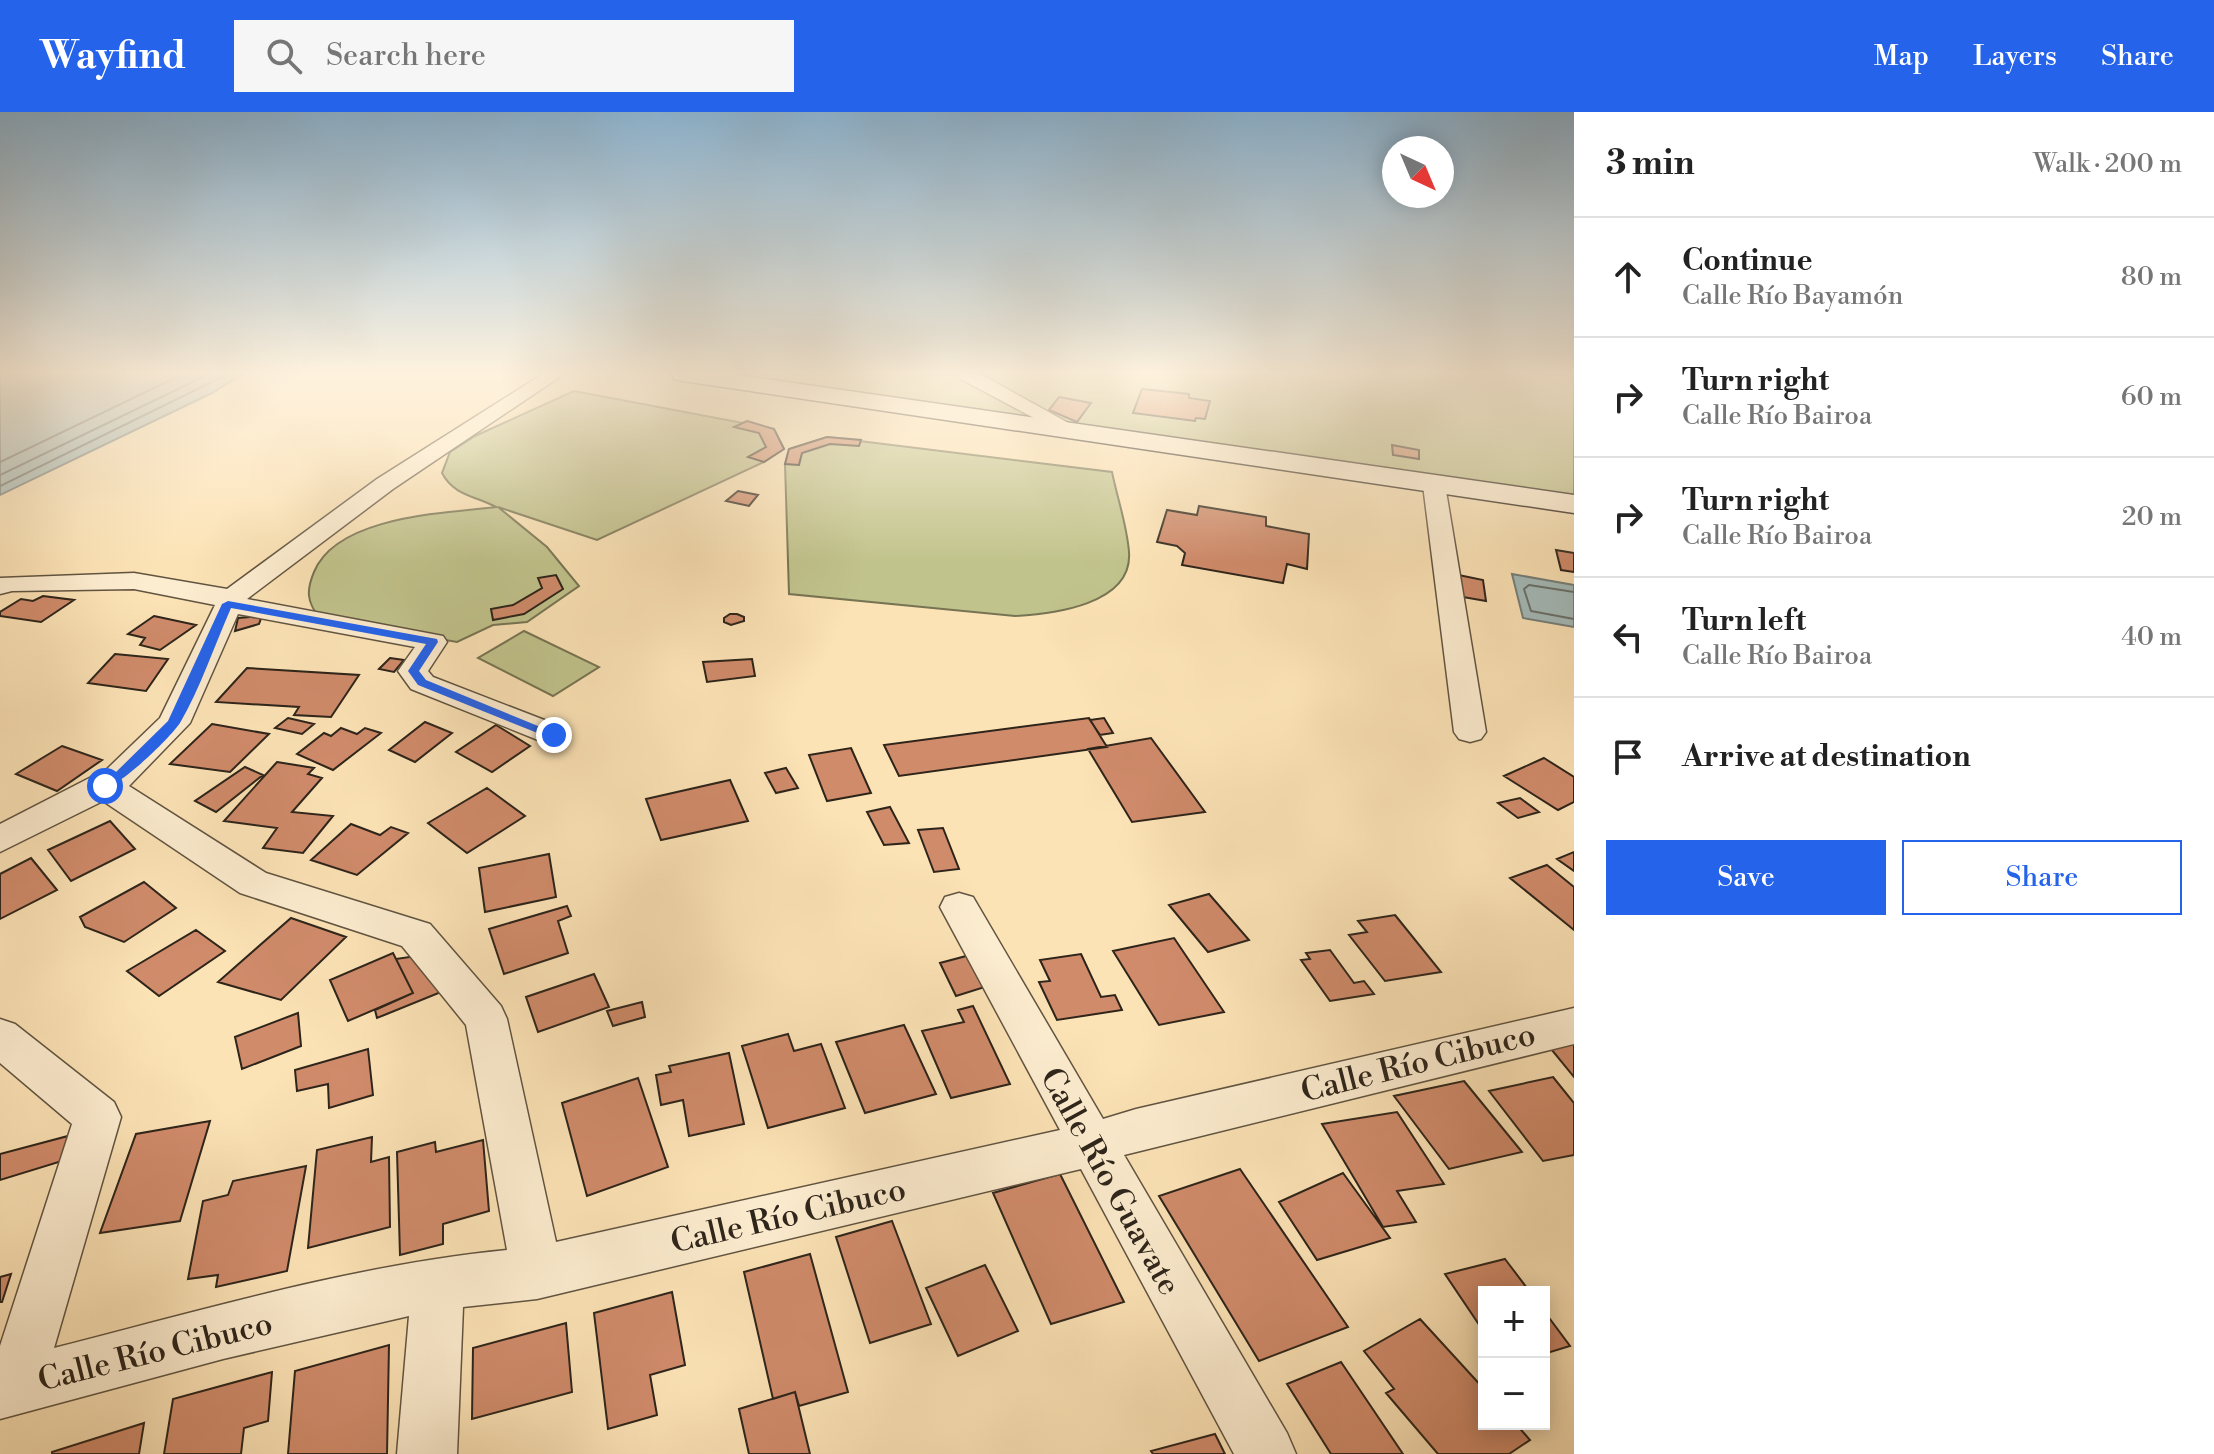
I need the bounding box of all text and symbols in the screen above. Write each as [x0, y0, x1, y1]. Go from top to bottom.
search box [234, 20, 794, 92]
text: Wayfind [40, 33, 186, 80]
icon: search [262, 34, 306, 78]
text: Search here [326, 37, 486, 75]
text: Map [1874, 39, 1929, 74]
text: Layers [1973, 39, 2057, 74]
text: Share [2101, 39, 2174, 74]
north arrow [1382, 136, 1454, 208]
text: 3 min [1606, 143, 1695, 185]
text: Walk · 200 m [2033, 148, 2182, 180]
text: Continue [1682, 242, 1813, 280]
icon: ahead [1606, 255, 1650, 299]
text: 80 m [2121, 261, 2182, 293]
text: Calle Río Bayamón [1682, 280, 1903, 312]
text: Turn right [1682, 362, 1829, 400]
icon: right [1606, 375, 1650, 419]
text: 60 m [2121, 381, 2182, 413]
text: Calle Río Bairoa [1682, 400, 1872, 432]
text: Turn right [1682, 482, 1829, 520]
icon: right [1606, 495, 1650, 539]
text: 20 m [2122, 501, 2182, 533]
text: Calle Río Bairoa [1682, 520, 1872, 552]
text: Turn left [1682, 602, 1806, 640]
icon: left [1606, 615, 1650, 659]
text: 40 m [2121, 621, 2182, 653]
text: Calle Río Bairoa [1682, 640, 1872, 672]
route end [536, 717, 572, 753]
icon: arrive [1606, 735, 1650, 779]
text: Arrive at destination [1682, 738, 1971, 776]
route start [87, 768, 123, 804]
button: Save [1606, 840, 1886, 915]
button: Share [1902, 840, 2182, 915]
street label: Calle Río Cibuco [1297, 1014, 1540, 1111]
street label: Calle Río Guavate [1031, 1061, 1189, 1302]
street label: Calle Río Cibuco [667, 1169, 910, 1262]
map controls [1478, 1286, 1550, 1430]
button: + [1478, 1286, 1550, 1358]
street label: Calle Río Cibuco [34, 1303, 277, 1400]
button: − [1478, 1358, 1550, 1430]

